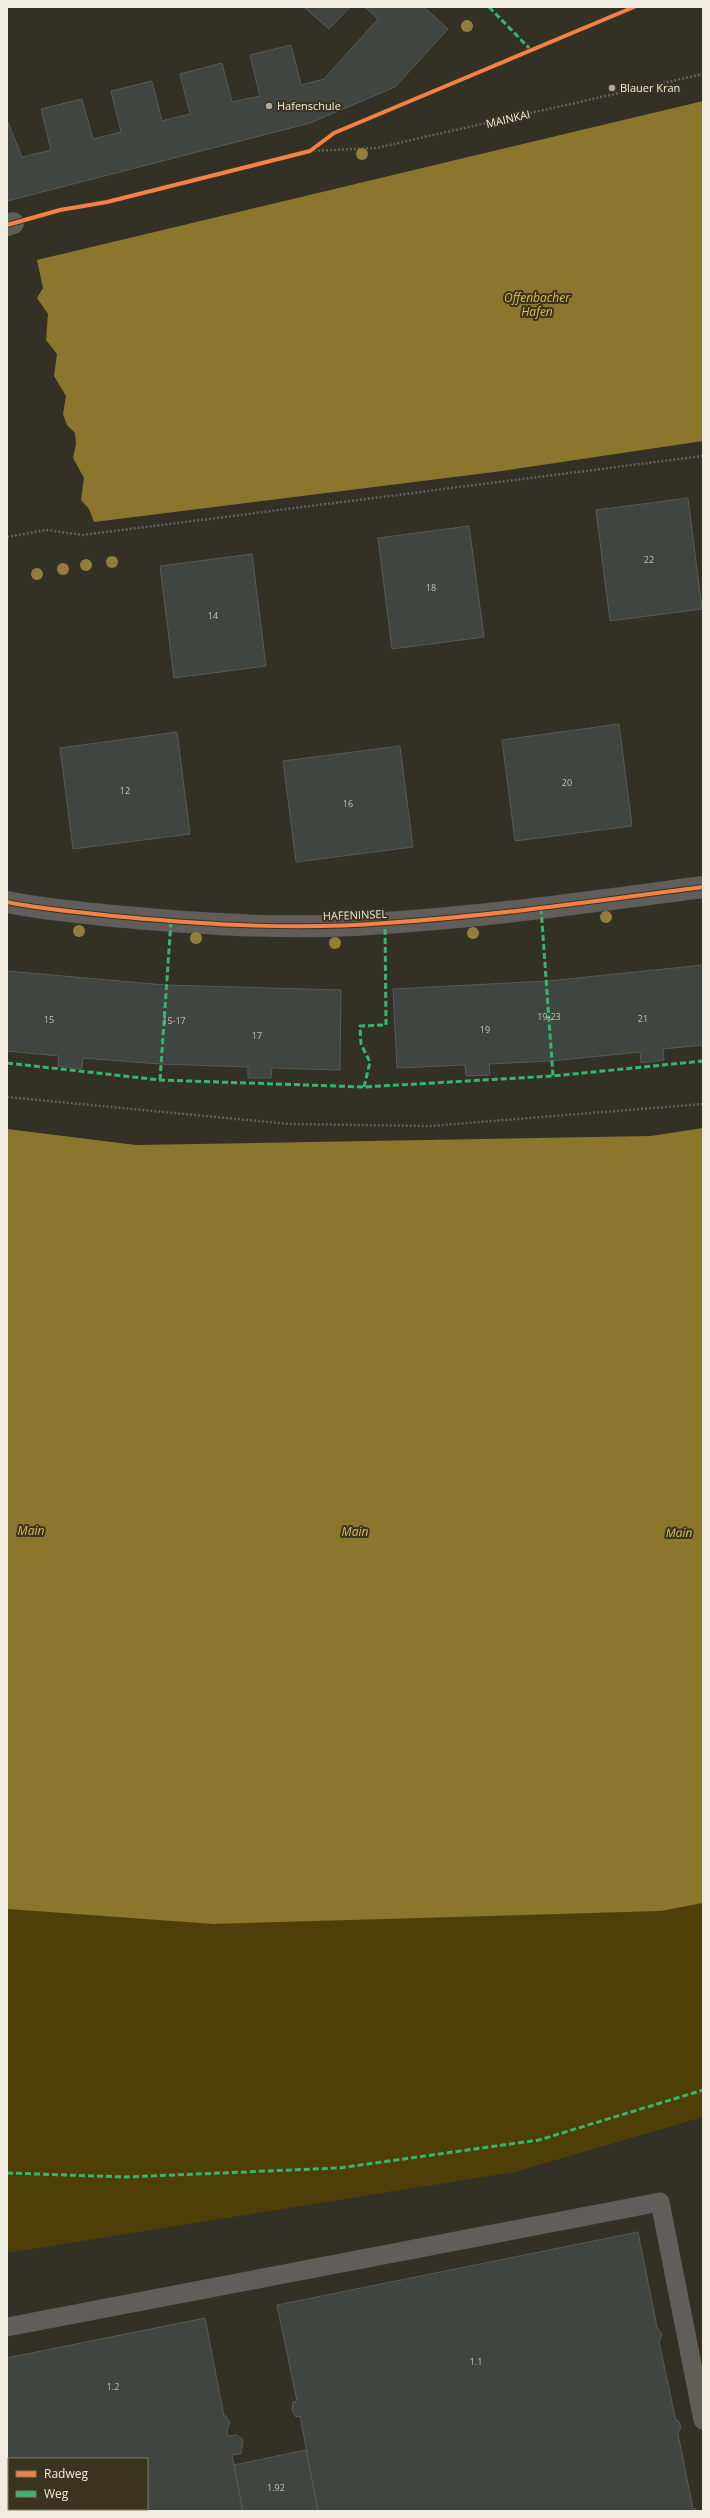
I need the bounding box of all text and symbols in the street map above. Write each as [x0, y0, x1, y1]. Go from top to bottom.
place label: Blauer Kran [620, 80, 680, 95]
marker: Blauer Kran [607, 83, 617, 93]
place label: Hafenschule [277, 98, 341, 113]
marker: Hafenschule [264, 101, 274, 111]
street label: MAINKAI [484, 106, 531, 131]
water label: Offenbacher Hafen [504, 289, 571, 320]
house number: 22 [644, 553, 654, 566]
house number: 18 [426, 581, 436, 594]
house number: 14 [208, 609, 218, 622]
house number: 20 [562, 776, 572, 789]
house number: 12 [120, 784, 130, 797]
house number: 16 [343, 797, 353, 810]
street label: HAFENINSEL [323, 906, 388, 923]
house number: 19-23 [537, 1010, 561, 1023]
house number: 21 [638, 1012, 648, 1025]
house number: 15 [44, 1013, 54, 1026]
house number: 15-17 [162, 1014, 186, 1027]
house number: 19 [480, 1023, 490, 1036]
house number: 17 [252, 1029, 262, 1042]
water label: Main [18, 1522, 44, 1539]
water label: Main [342, 1523, 368, 1540]
water label: Main [665, 1524, 693, 1541]
house number: 1.1 [470, 2355, 482, 2368]
house number: 1.2 [107, 2380, 119, 2393]
legend [8, 2458, 148, 2510]
text: Radweg [44, 2465, 88, 2482]
house number: 1.92 [267, 2481, 285, 2494]
text: Weg [44, 2485, 69, 2502]

